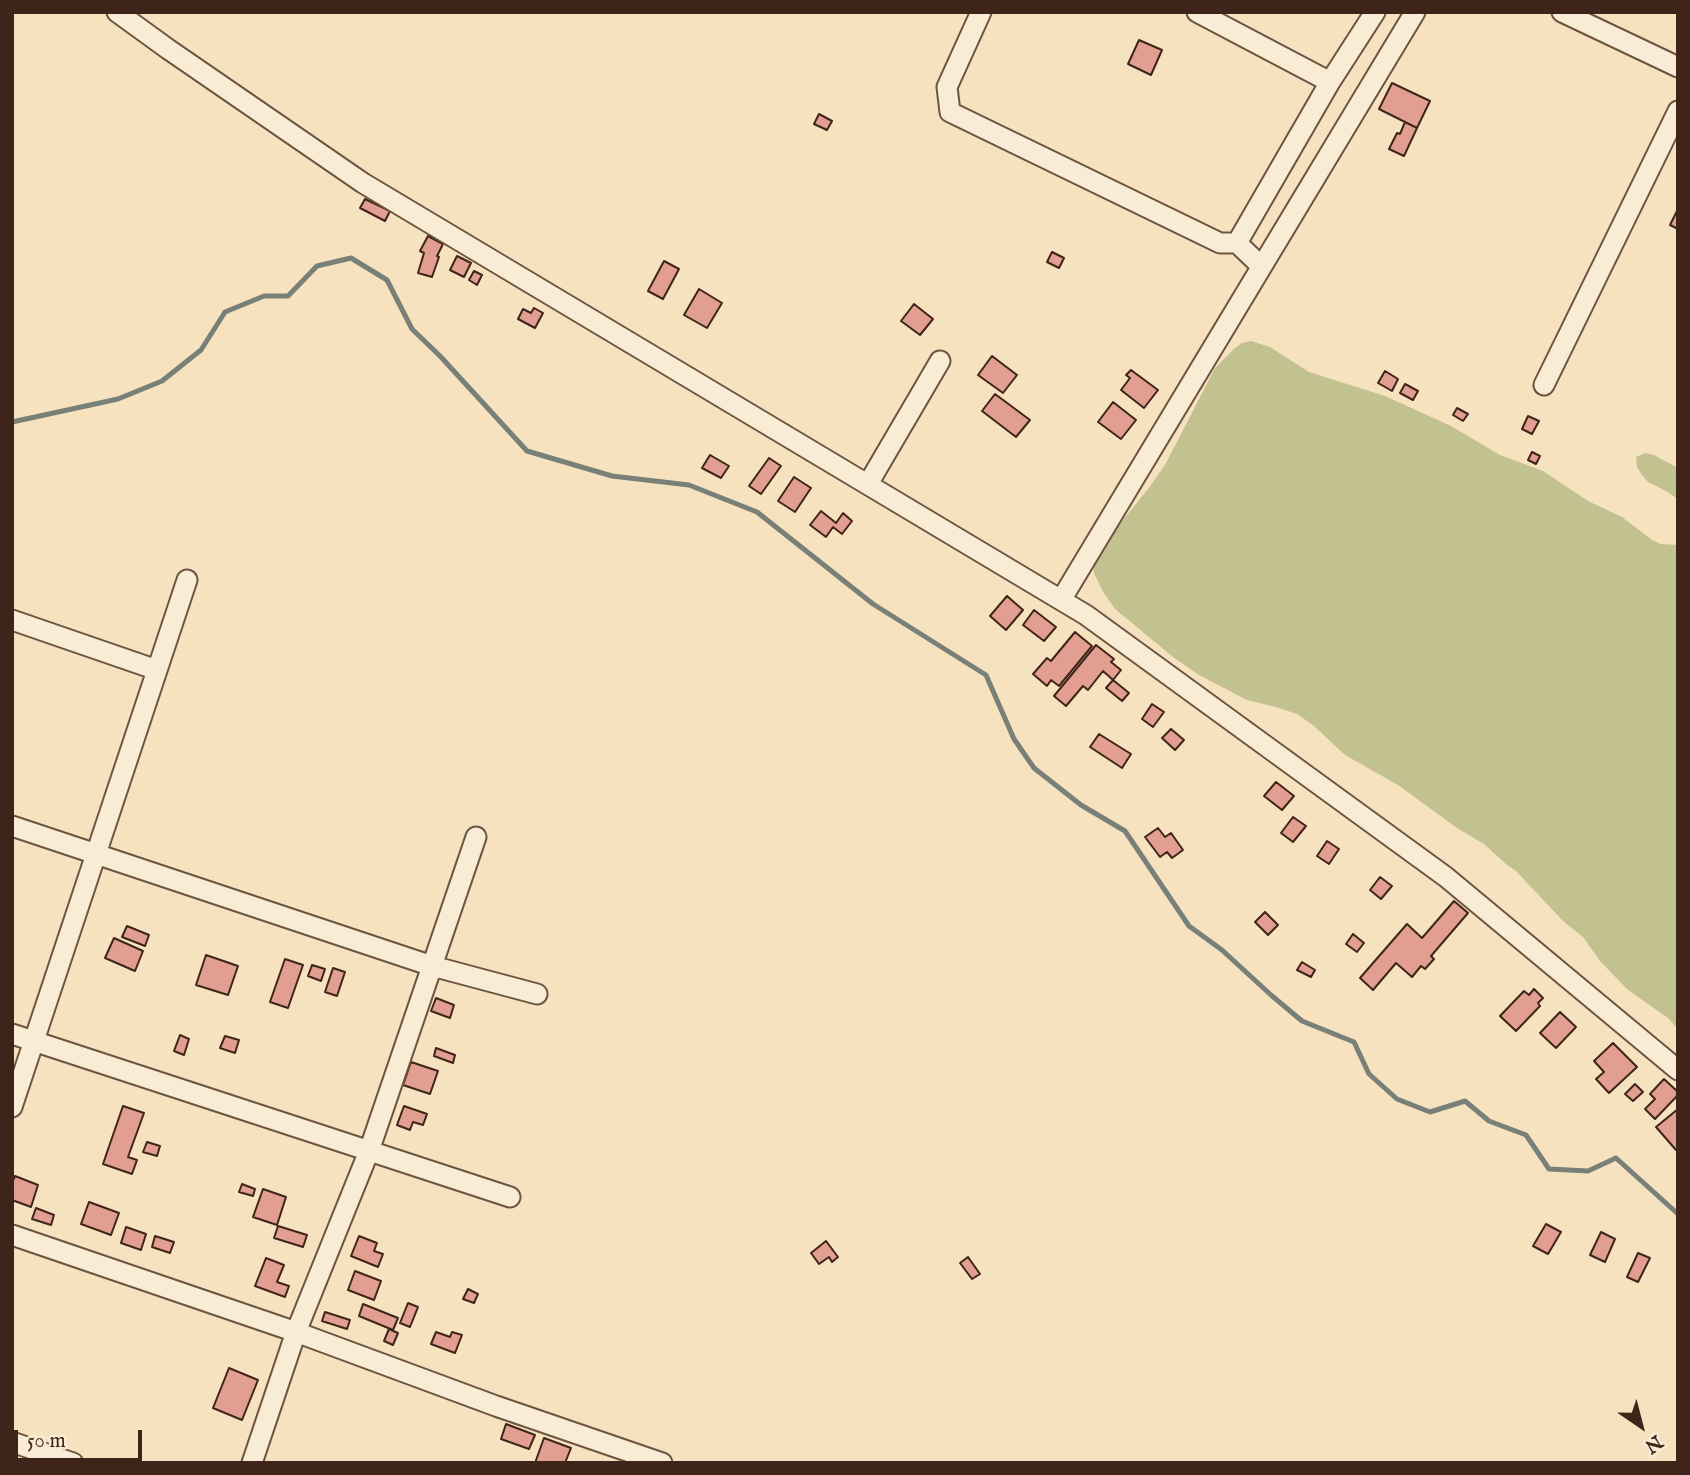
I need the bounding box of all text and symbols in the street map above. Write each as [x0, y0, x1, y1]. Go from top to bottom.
north arrow [1606, 1391, 1676, 1461]
scale bar [18, 1416, 145, 1460]
text: 50 m [27, 1428, 66, 1455]
text: N [1639, 1429, 1667, 1458]

